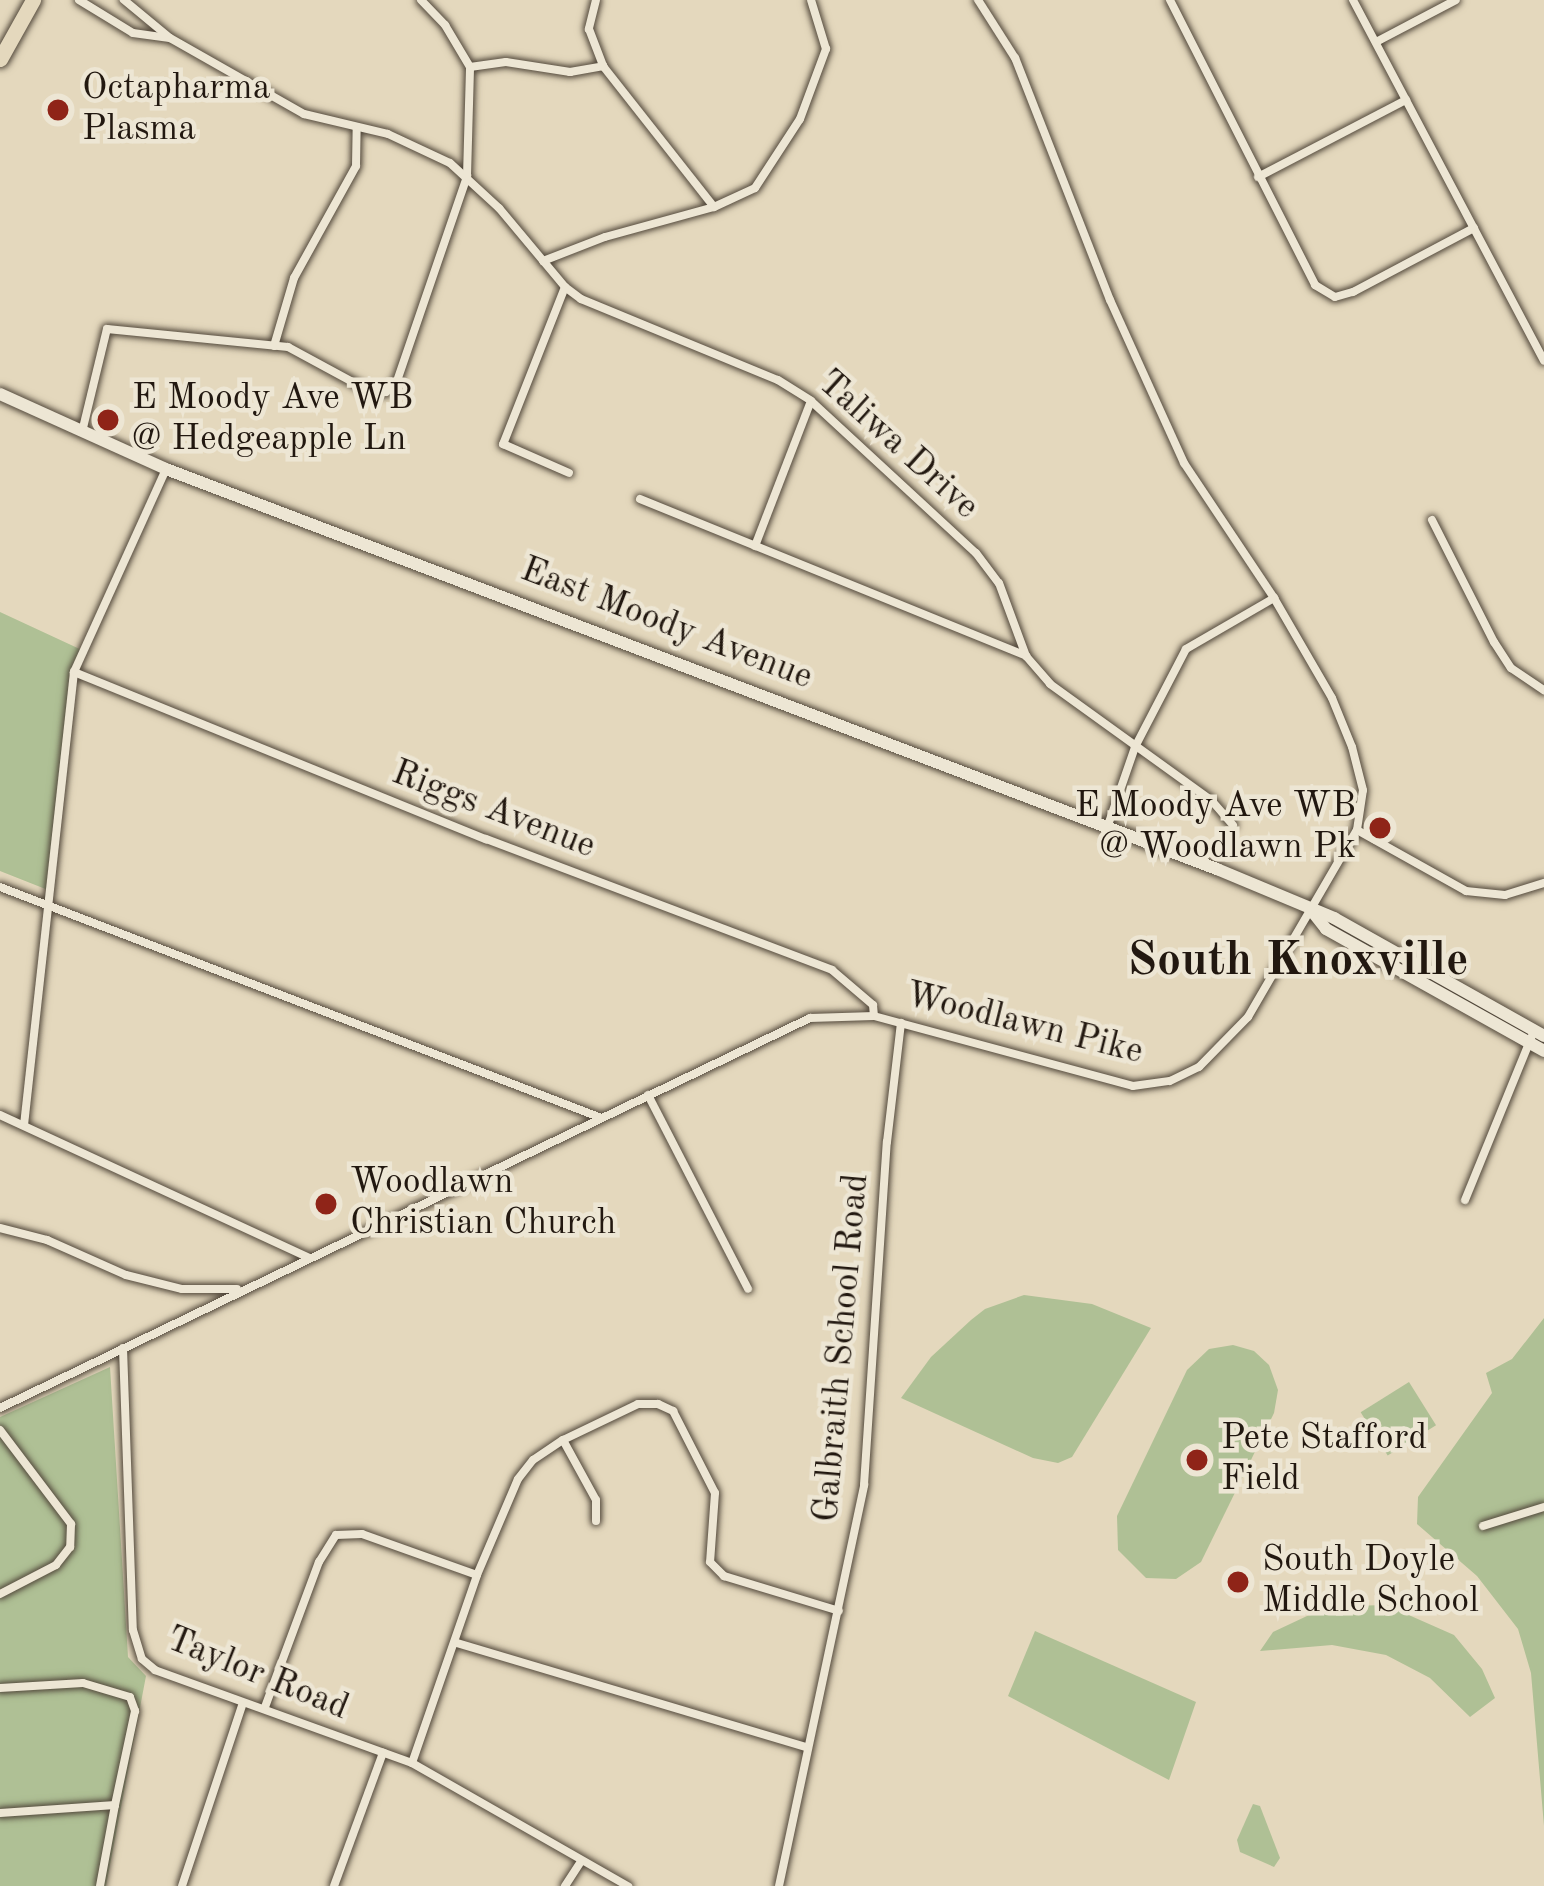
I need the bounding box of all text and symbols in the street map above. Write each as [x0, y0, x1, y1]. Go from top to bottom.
place label: Octapharma Plasma [82, 67, 270, 152]
marker: Octapharma Plasma [45, 97, 71, 123]
street label: Taliwa Drive [807, 362, 987, 530]
place label: E Moody Ave WB @ Hedgeapple Ln [132, 377, 413, 462]
marker: E Moody Ave WB @ Hedgeapple Ln [95, 407, 121, 433]
street label: East Moody Avenue [514, 549, 818, 701]
street label: Riggs Avenue [385, 752, 601, 870]
place label: E Moody Ave WB @ Woodlawn Pk [1075, 785, 1356, 870]
marker: E Moody Ave WB @ Woodlawn Pk [1367, 815, 1393, 841]
district label: South Knoxville [1127, 933, 1469, 991]
street label: Woodlawn Pike [901, 975, 1147, 1075]
place label: Woodlawn Christian Church [350, 1161, 616, 1246]
street label: Galbraith School Road [806, 1172, 880, 1524]
marker: Woodlawn Christian Church [313, 1191, 339, 1217]
place label: Pete Stafford Field [1221, 1417, 1427, 1502]
marker: Pete Stafford Field [1184, 1447, 1210, 1473]
place label: South Doyle Middle School [1262, 1539, 1479, 1624]
marker: South Doyle Middle School [1225, 1569, 1251, 1595]
street label: Taylor Road [160, 1619, 354, 1731]

